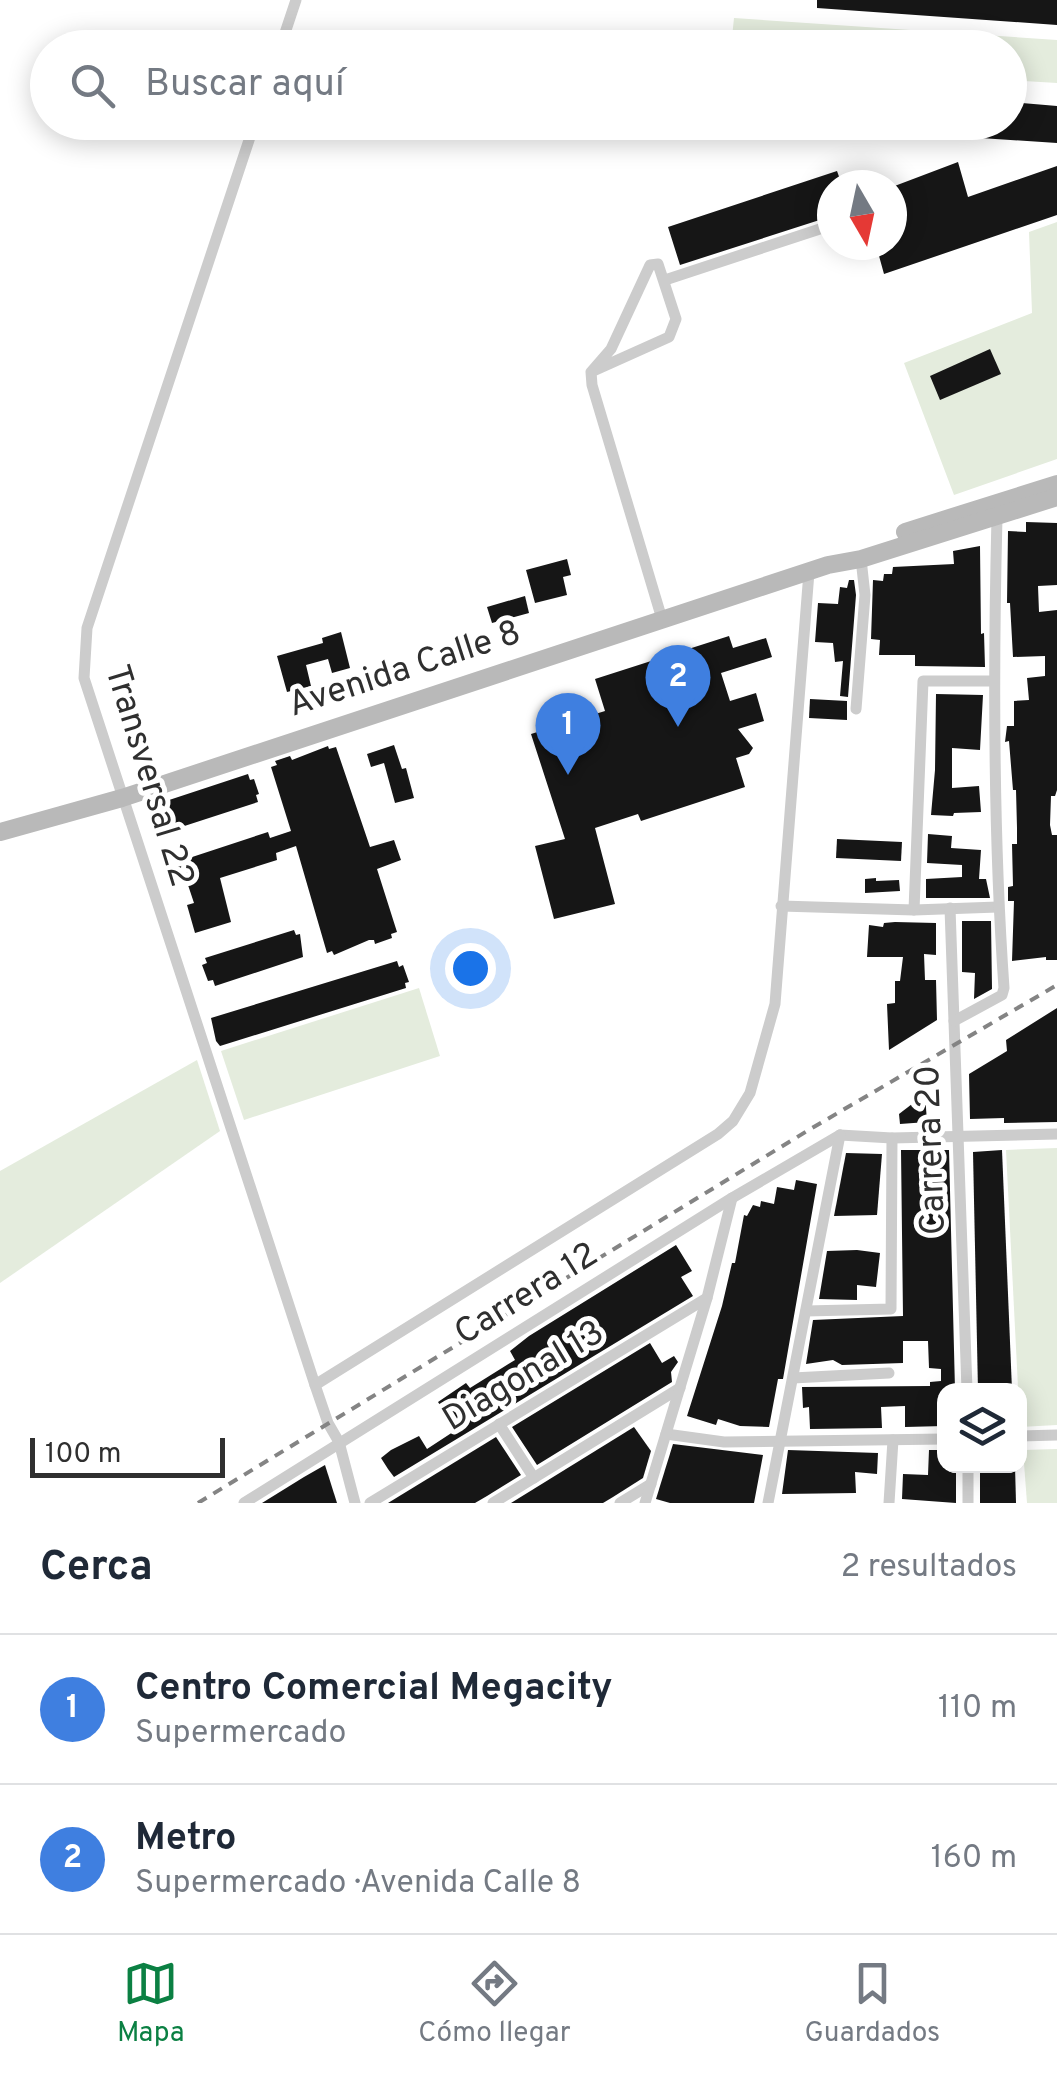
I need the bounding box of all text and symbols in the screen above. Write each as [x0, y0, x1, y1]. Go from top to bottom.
search box [30, 30, 1027, 140]
icon: search [65, 58, 120, 113]
text: Buscar aquí [145, 61, 345, 110]
north arrow [817, 170, 907, 260]
street label: Avenida Calle 8 [283, 612, 527, 728]
pin: 2 [646, 644, 710, 727]
street label: Transversal 22 [93, 660, 203, 892]
pin: 1 [536, 692, 600, 775]
your location [445, 943, 496, 994]
street label: Carrera 20 [907, 1064, 957, 1236]
street label: Carrera 12 [447, 1234, 607, 1356]
street label: Diagonal 13 [435, 1312, 613, 1442]
map controls [937, 1383, 1027, 1473]
button: layers [937, 1383, 1027, 1473]
scale bar [30, 1433, 225, 1478]
text: 100 m [45, 1437, 121, 1473]
text: Cerca [40, 1542, 153, 1595]
text: 2 resultados [841, 1548, 1017, 1588]
text: Centro Comercial Megacity [135, 1665, 613, 1714]
text: 1 [66, 1689, 79, 1729]
text: 110 m [938, 1689, 1017, 1729]
text: Supermercado [135, 1714, 346, 1754]
text: Metro [135, 1815, 237, 1864]
text: 2 [63, 1839, 82, 1879]
text: 160 m [931, 1839, 1017, 1879]
text: Supermercado · Avenida Calle 8 [135, 1864, 581, 1904]
tab: Mapa [117, 1956, 185, 2052]
tab: Cómo llegar [418, 1956, 571, 2052]
tab: Guardados [805, 1956, 940, 2052]

